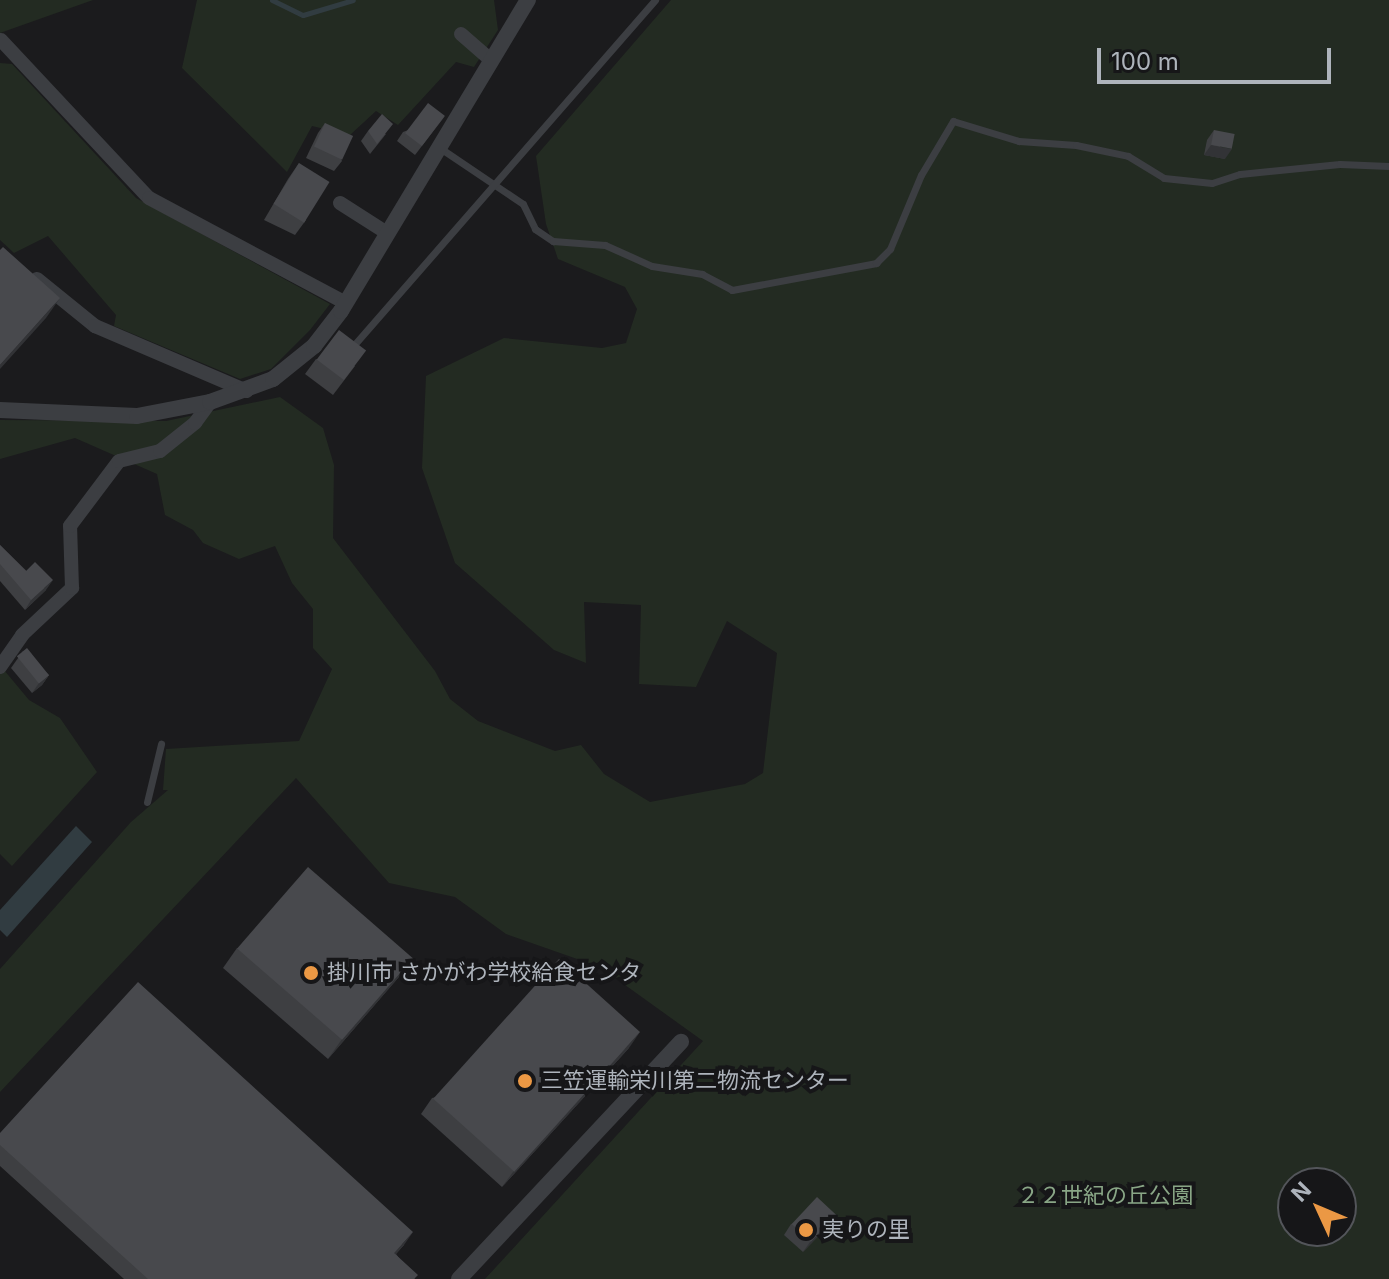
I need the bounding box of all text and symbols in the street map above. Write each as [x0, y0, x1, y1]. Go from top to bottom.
scale bar [1101, 32, 1335, 82]
text: 100 m [1111, 47, 1179, 76]
place label: 掛川市 さかがわ学校給食センタ [327, 960, 641, 986]
marker: 掛川市 さかがわ学校給食センタ [302, 964, 320, 982]
place label: 三笠運輸栄川第二物流センター [541, 1068, 849, 1094]
marker: 三笠運輸栄川第二物流センター [516, 1072, 534, 1090]
north arrow [1277, 1167, 1357, 1247]
text: N [1286, 1177, 1316, 1207]
park label: ２２世紀の丘公園 [1017, 1183, 1193, 1209]
place label: 実りの里 [822, 1217, 910, 1243]
marker: 実りの里 [797, 1221, 815, 1239]

